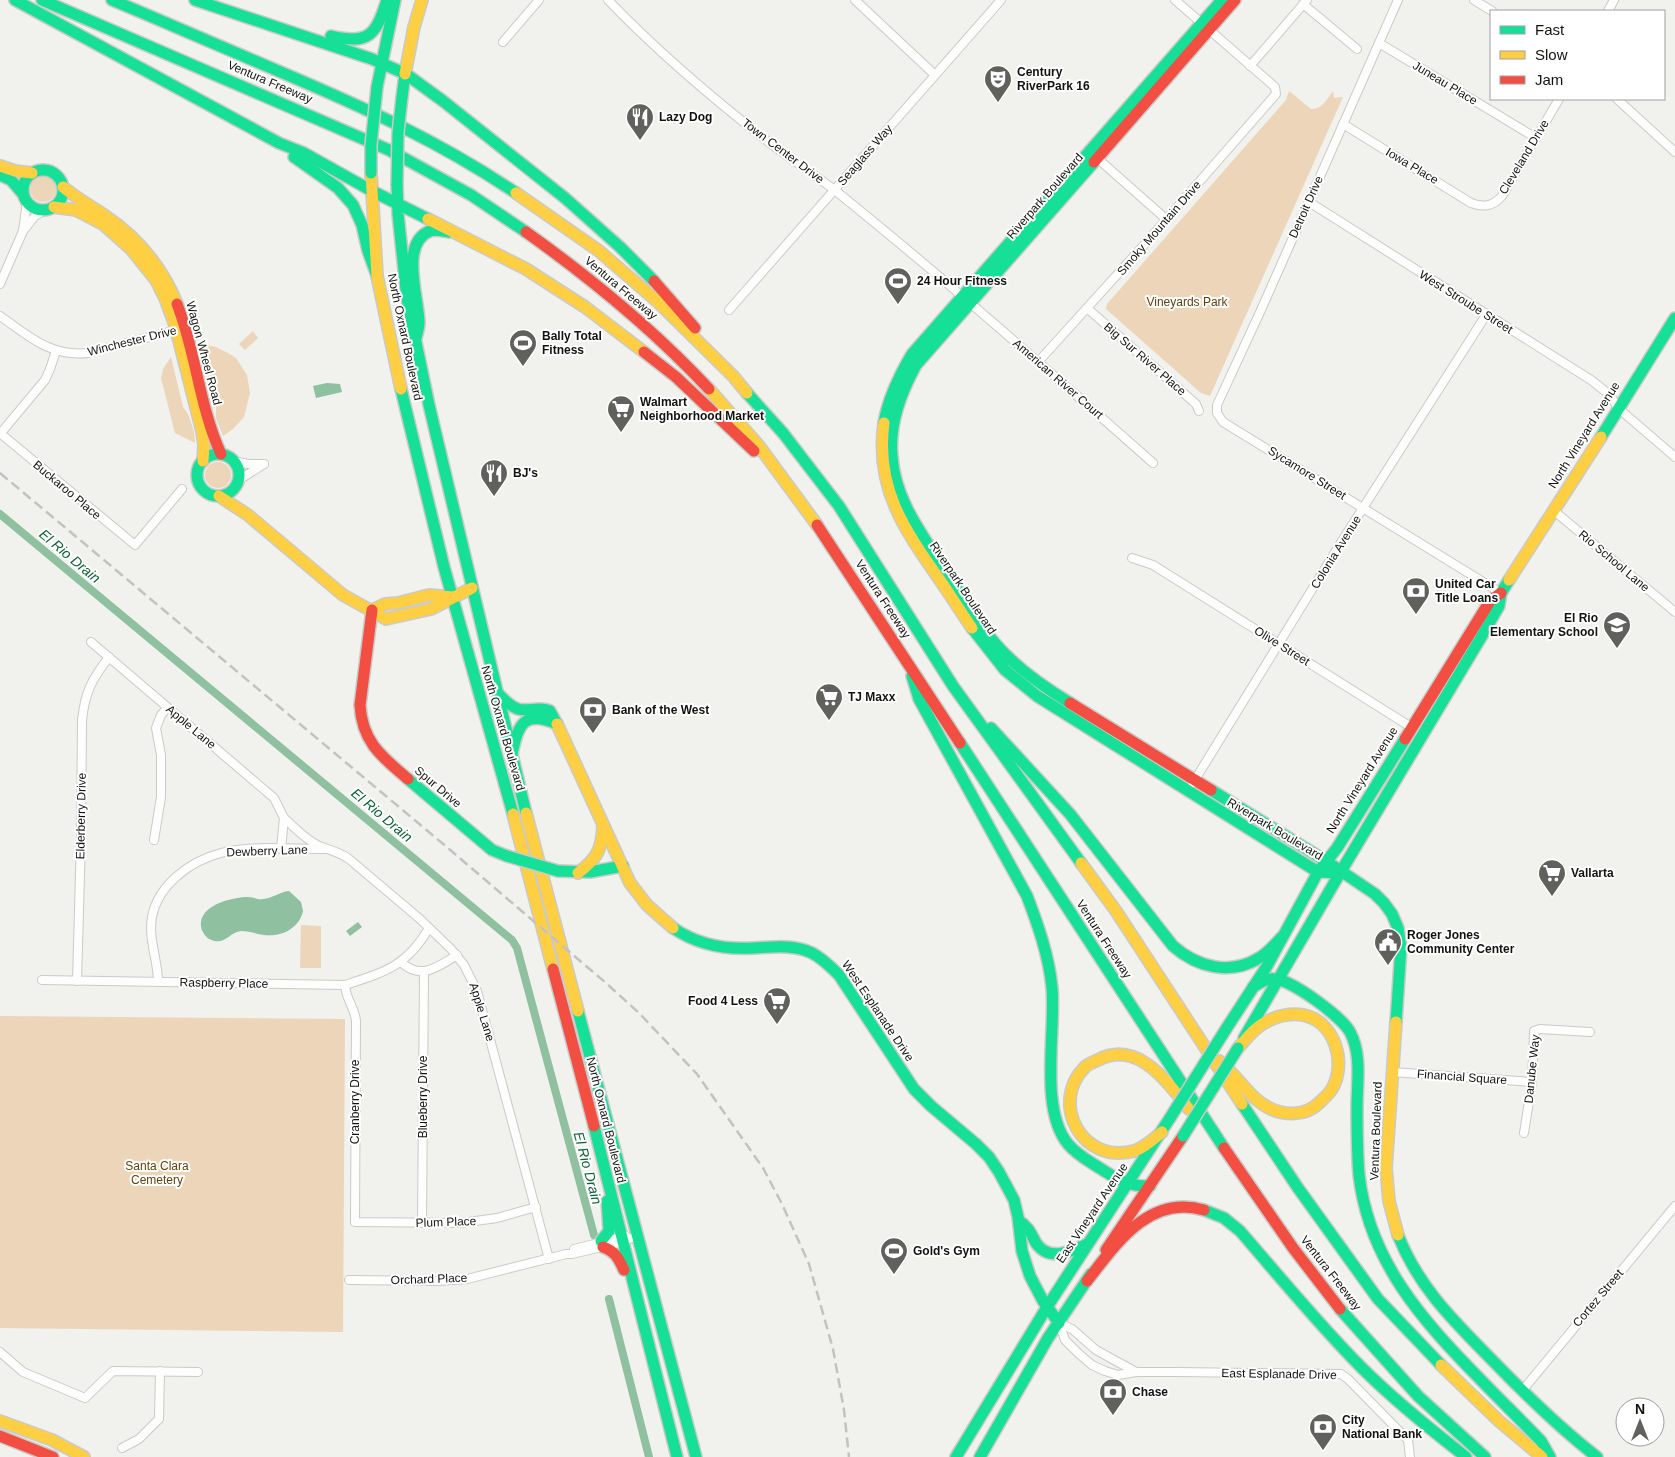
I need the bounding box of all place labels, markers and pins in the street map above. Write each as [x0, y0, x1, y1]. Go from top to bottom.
theatre icon: Century RiverPark 16 [983, 64, 1013, 103]
place label: Century RiverPark 16 [1017, 65, 1090, 93]
restaurant icon: Lazy Dog [625, 102, 655, 141]
place label: Lazy Dog [659, 110, 712, 124]
sports icon: 24 Hour Fitness [883, 266, 913, 305]
place label: 24 Hour Fitness [917, 274, 1007, 288]
sports icon: Bally Total Fitness [508, 328, 538, 367]
place label: Bally Total Fitness [542, 329, 602, 357]
supermarket icon: Walmart Neighborhood Market [606, 394, 636, 433]
place label: Walmart Neighborhood Market [640, 395, 764, 423]
restaurant icon: BJ's [479, 458, 509, 497]
place label: BJ's [513, 466, 538, 480]
bank icon: United Car Title Loans [1401, 576, 1431, 615]
place label: United Car Title Loans [1435, 577, 1498, 605]
school or university icon: El Rio Elementary School [1602, 610, 1632, 649]
place label: El Rio Elementary School [1490, 611, 1598, 639]
supermarket icon: TJ Maxx [814, 682, 844, 721]
place label: TJ Maxx [848, 690, 896, 704]
bank icon: Bank of the West [578, 695, 608, 734]
place label: Bank of the West [612, 703, 709, 717]
supermarket icon: Vallarta [1537, 858, 1567, 897]
place label: Vallarta [1571, 866, 1614, 880]
public building icon: Roger Jones Community Center [1373, 927, 1403, 966]
place label: Roger Jones Community Center [1407, 928, 1515, 956]
supermarket icon: Food 4 Less [762, 986, 792, 1025]
place label: Food 4 Less [688, 994, 758, 1008]
sports icon: Gold's Gym [879, 1236, 909, 1275]
place label: Gold's Gym [913, 1244, 980, 1258]
bank icon: Chase [1098, 1377, 1128, 1416]
place label: Chase [1132, 1385, 1168, 1399]
bank icon: City National Bank [1308, 1412, 1338, 1451]
place label: City National Bank [1342, 1413, 1422, 1441]

